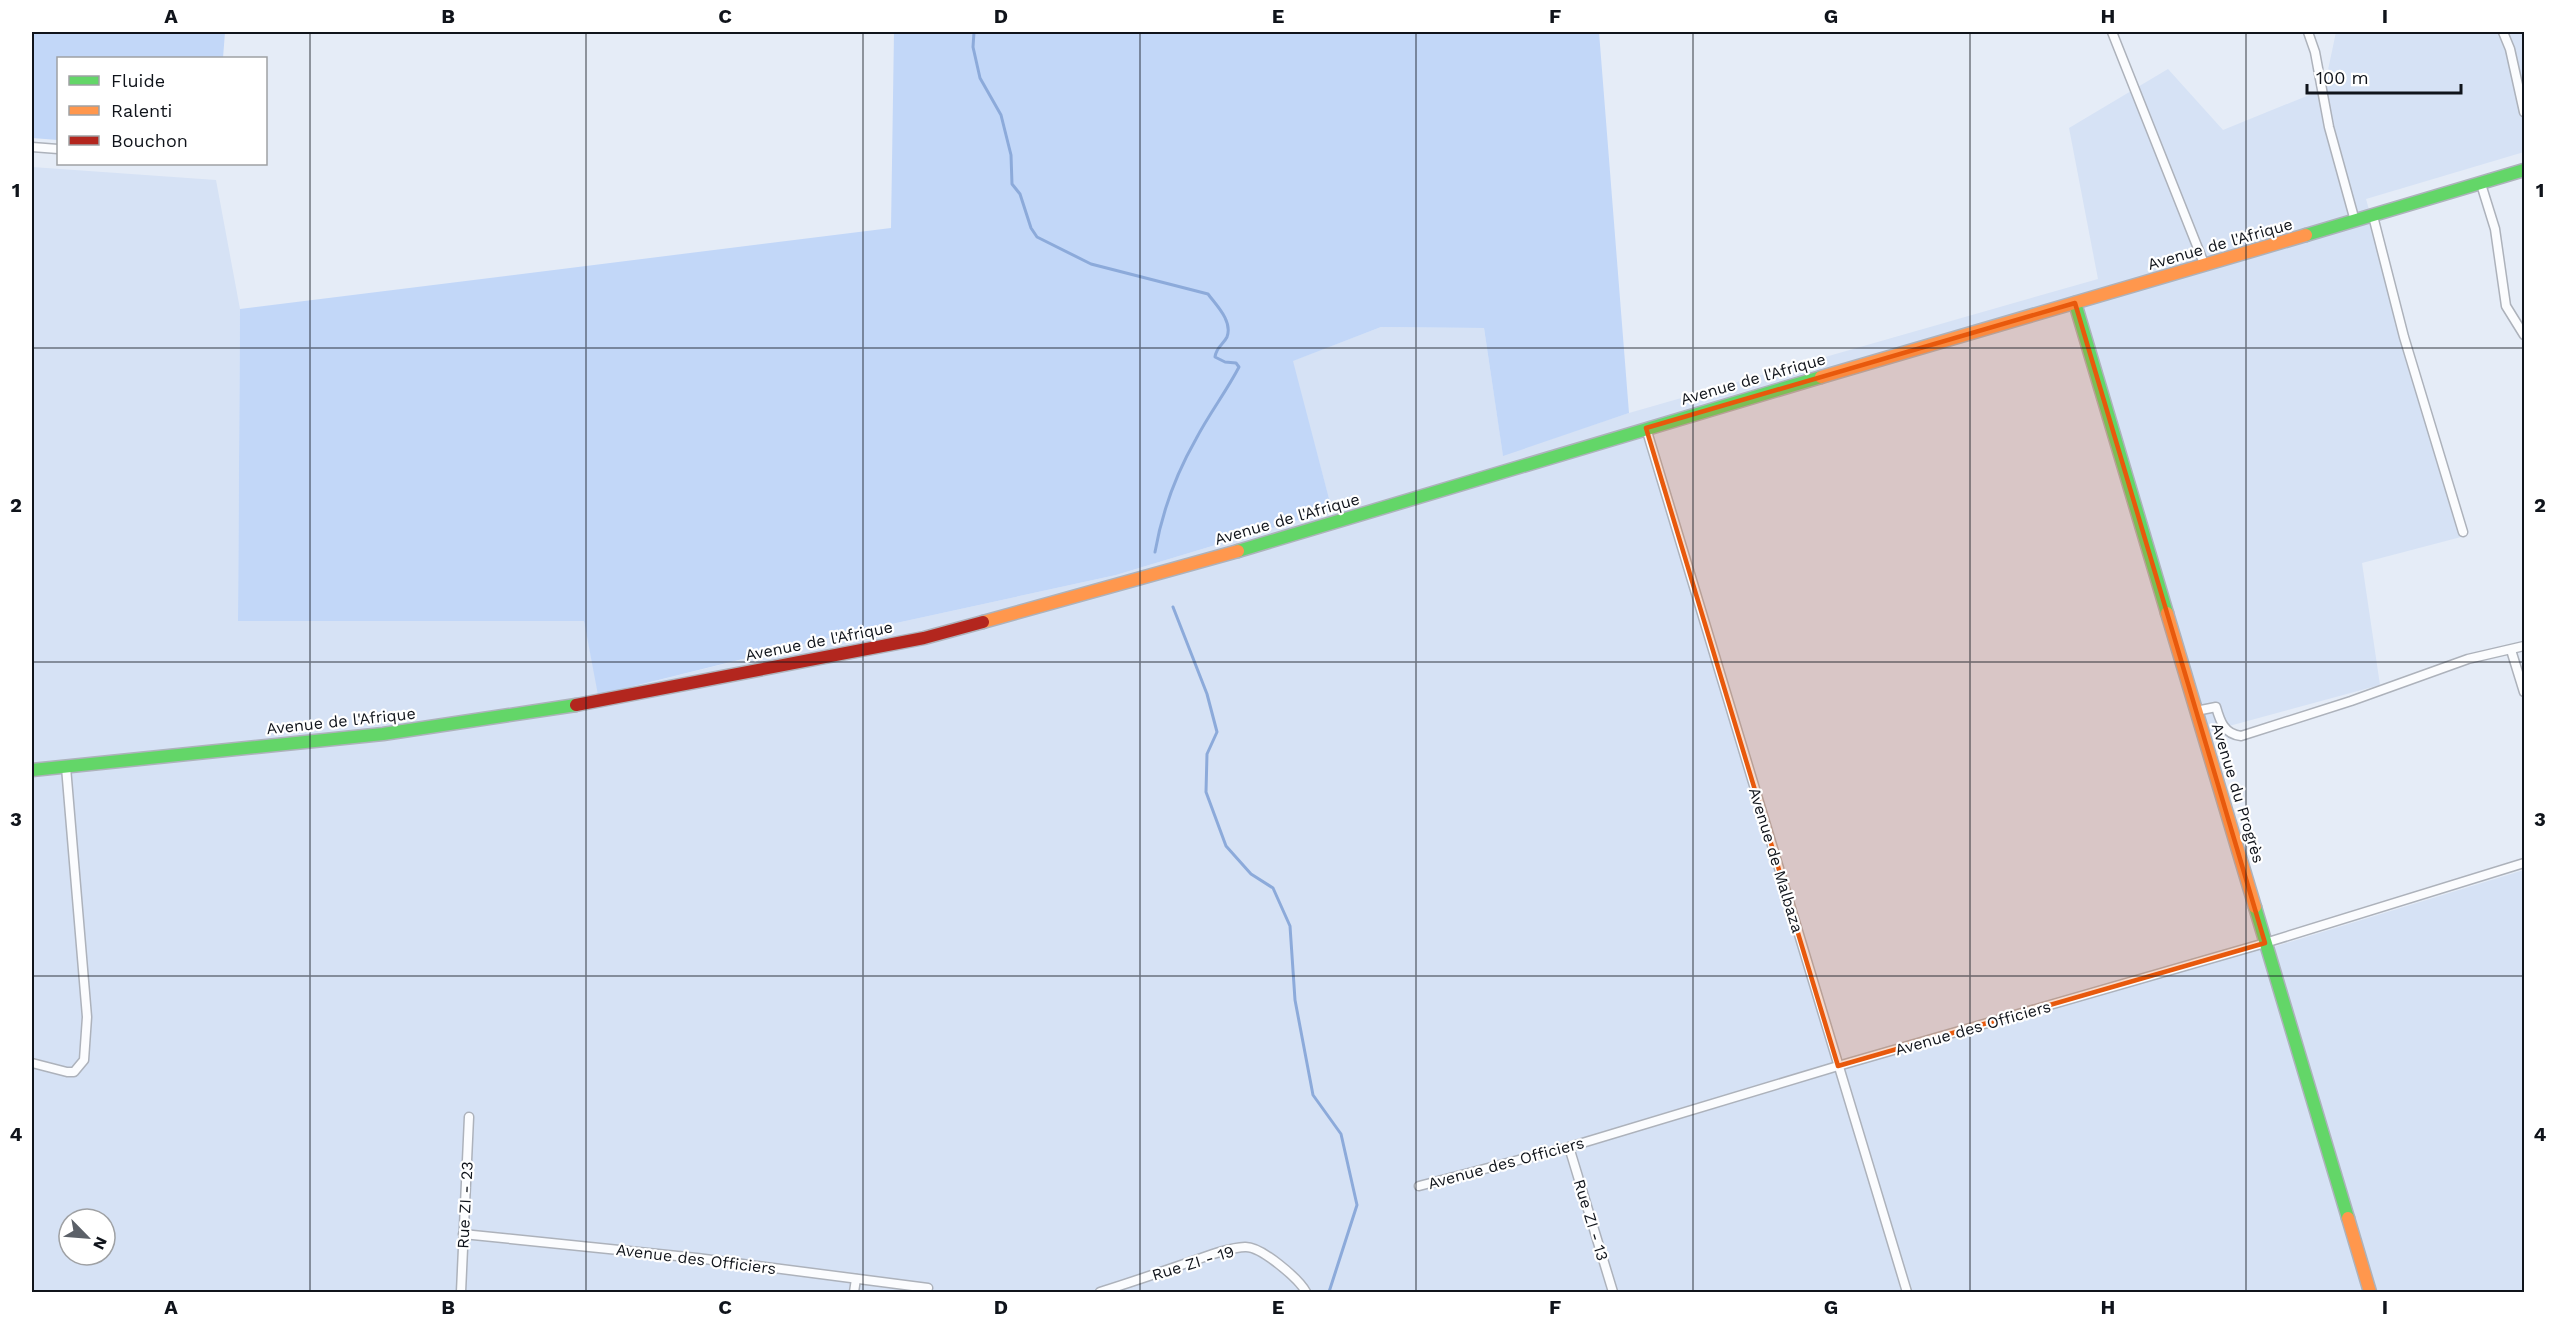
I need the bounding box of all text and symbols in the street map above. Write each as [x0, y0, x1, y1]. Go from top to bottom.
text: A [164, 4, 178, 28]
text: B [441, 4, 455, 28]
text: C [718, 4, 732, 28]
text: D [994, 4, 1008, 28]
text: E [1272, 4, 1284, 28]
text: F [1549, 4, 1561, 28]
text: G [1824, 4, 1838, 28]
text: H [2101, 4, 2115, 28]
text: I [2382, 4, 2388, 28]
legend [57, 57, 267, 165]
scale bar [2307, 57, 2462, 95]
text: 100 m [2316, 67, 2369, 88]
text: Fluide [111, 70, 165, 91]
text: Ralenti [111, 100, 172, 121]
text: Bouchon [111, 130, 188, 151]
text: 1 [12, 178, 20, 202]
text: 1 [2536, 178, 2544, 202]
street label: Avenue de l'Afrique [2145, 214, 2295, 274]
street label: Avenue de l'Afrique [1678, 349, 1828, 409]
street label: Avenue de l'Afrique [1212, 489, 1362, 549]
text: 2 [10, 493, 22, 517]
text: 2 [2534, 493, 2546, 517]
street label: Avenue de l'Afrique [744, 617, 894, 665]
street label: Avenue de l'Afrique [266, 704, 416, 738]
street label: Avenue du Progrès [2208, 721, 2268, 865]
street label: Avenue de Malbaza [1745, 785, 1807, 935]
text: 3 [10, 807, 22, 831]
text: 3 [2534, 807, 2546, 831]
street label: Avenue des Officiers [1893, 997, 2053, 1059]
text: 4 [10, 1122, 23, 1146]
text: 4 [2534, 1122, 2547, 1146]
street label: Avenue des Officiers [1426, 1133, 1586, 1193]
street label: Rue ZI - 23 [453, 1161, 477, 1249]
street label: Rue ZI - 13 [1570, 1177, 1612, 1263]
north arrow [57, 1207, 117, 1267]
text: N [89, 1234, 111, 1253]
street label: Avenue des Officiers [615, 1240, 777, 1278]
street label: Rue ZI - 19 [1150, 1242, 1236, 1284]
text: A [164, 1295, 178, 1319]
text: B [441, 1295, 455, 1319]
text: C [718, 1295, 732, 1319]
text: D [994, 1295, 1008, 1319]
text: E [1272, 1295, 1284, 1319]
text: F [1549, 1295, 1561, 1319]
text: G [1824, 1295, 1838, 1319]
text: H [2101, 1295, 2115, 1319]
text: I [2382, 1295, 2388, 1319]

